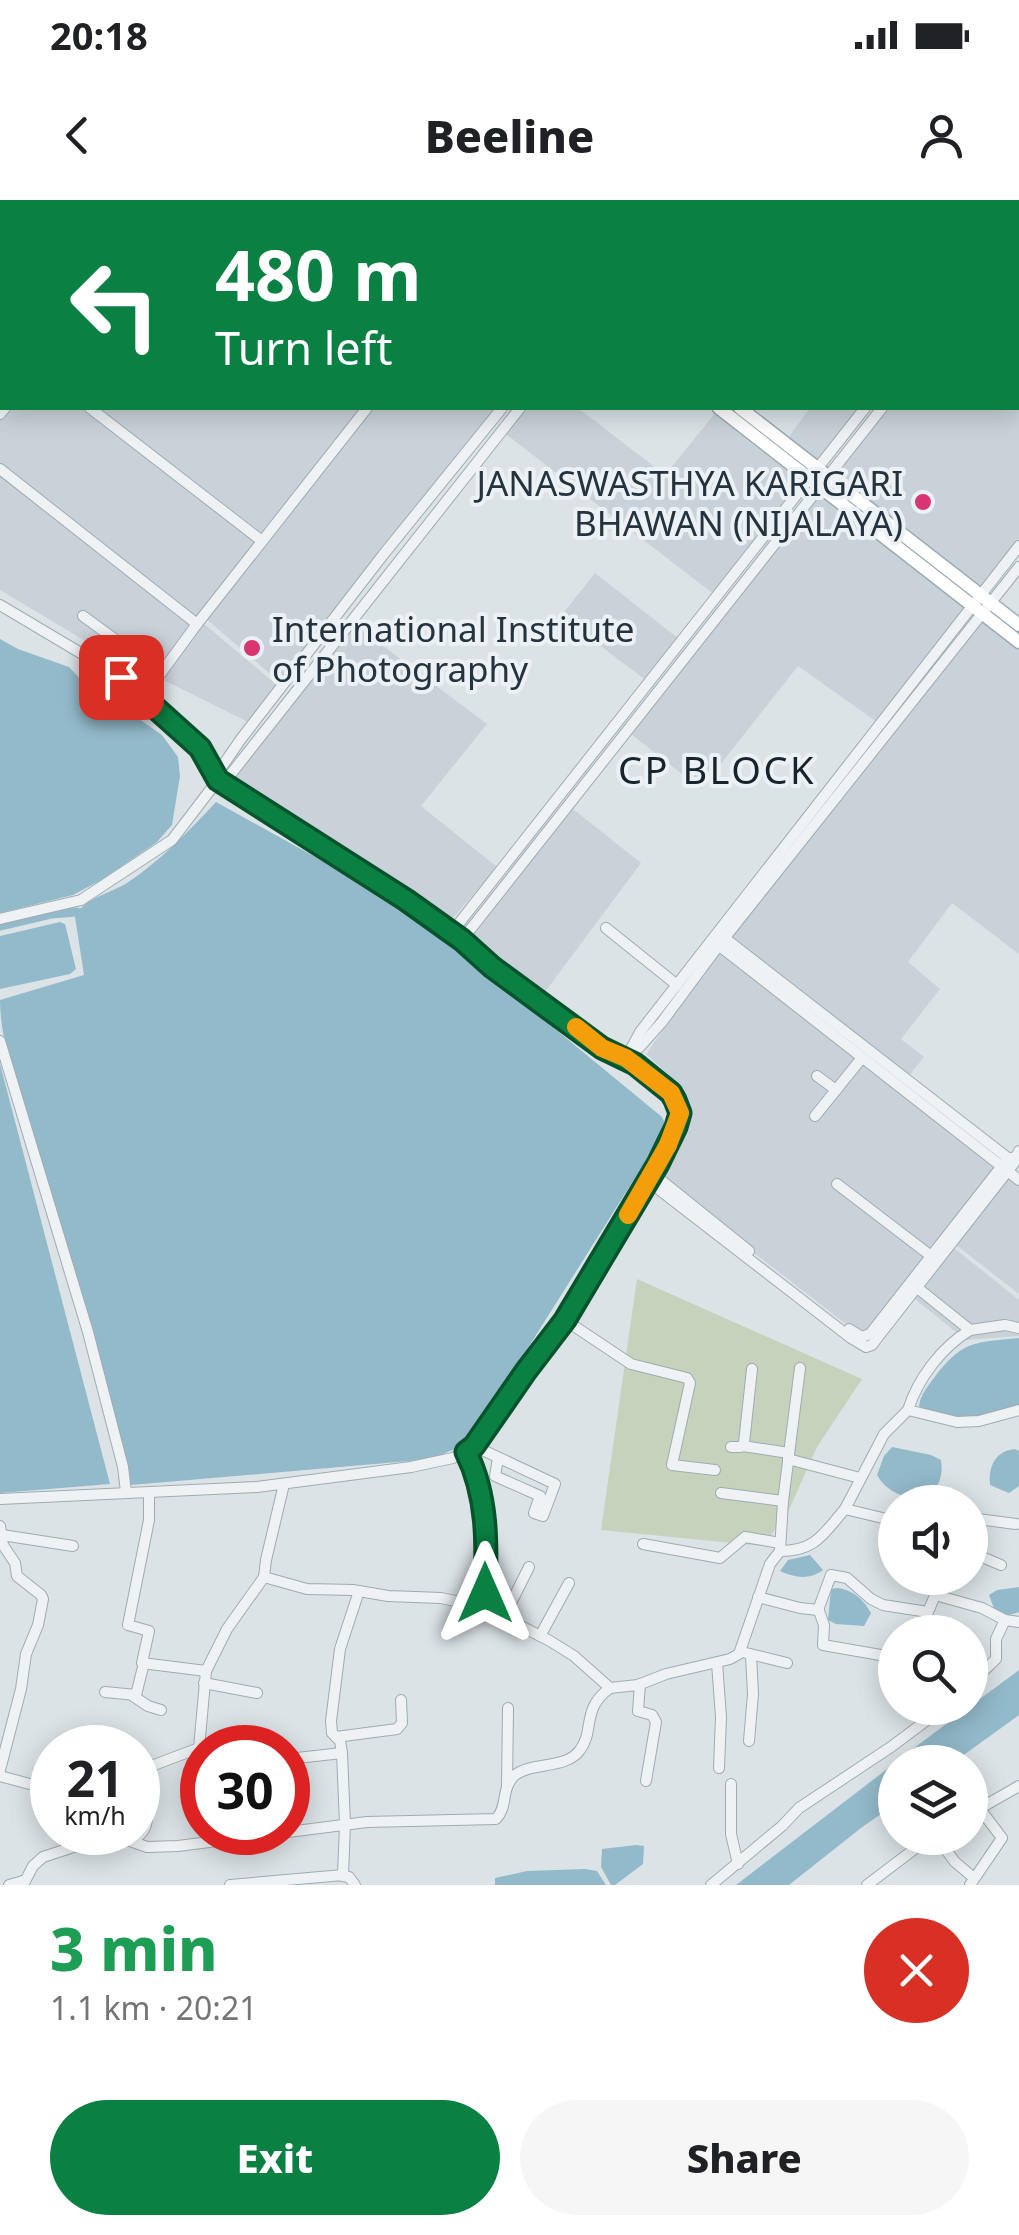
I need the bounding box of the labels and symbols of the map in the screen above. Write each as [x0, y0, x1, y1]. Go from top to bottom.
place label: JANASWASTHYA KARIGARI BHAWAN (NIJALAYA) [473, 459, 903, 546]
marker: JANASWASTHYA KARIGARI BHAWAN (NIJALAYA) [912, 491, 934, 513]
place label: International Institute of Photography [272, 605, 634, 692]
pin [79, 635, 164, 720]
marker: International Institute of Photography [241, 637, 263, 659]
district label: CP BLOCK [618, 743, 816, 795]
position arrow [433, 1541, 537, 1645]
speed limit sign: 30 [180, 1725, 310, 1855]

